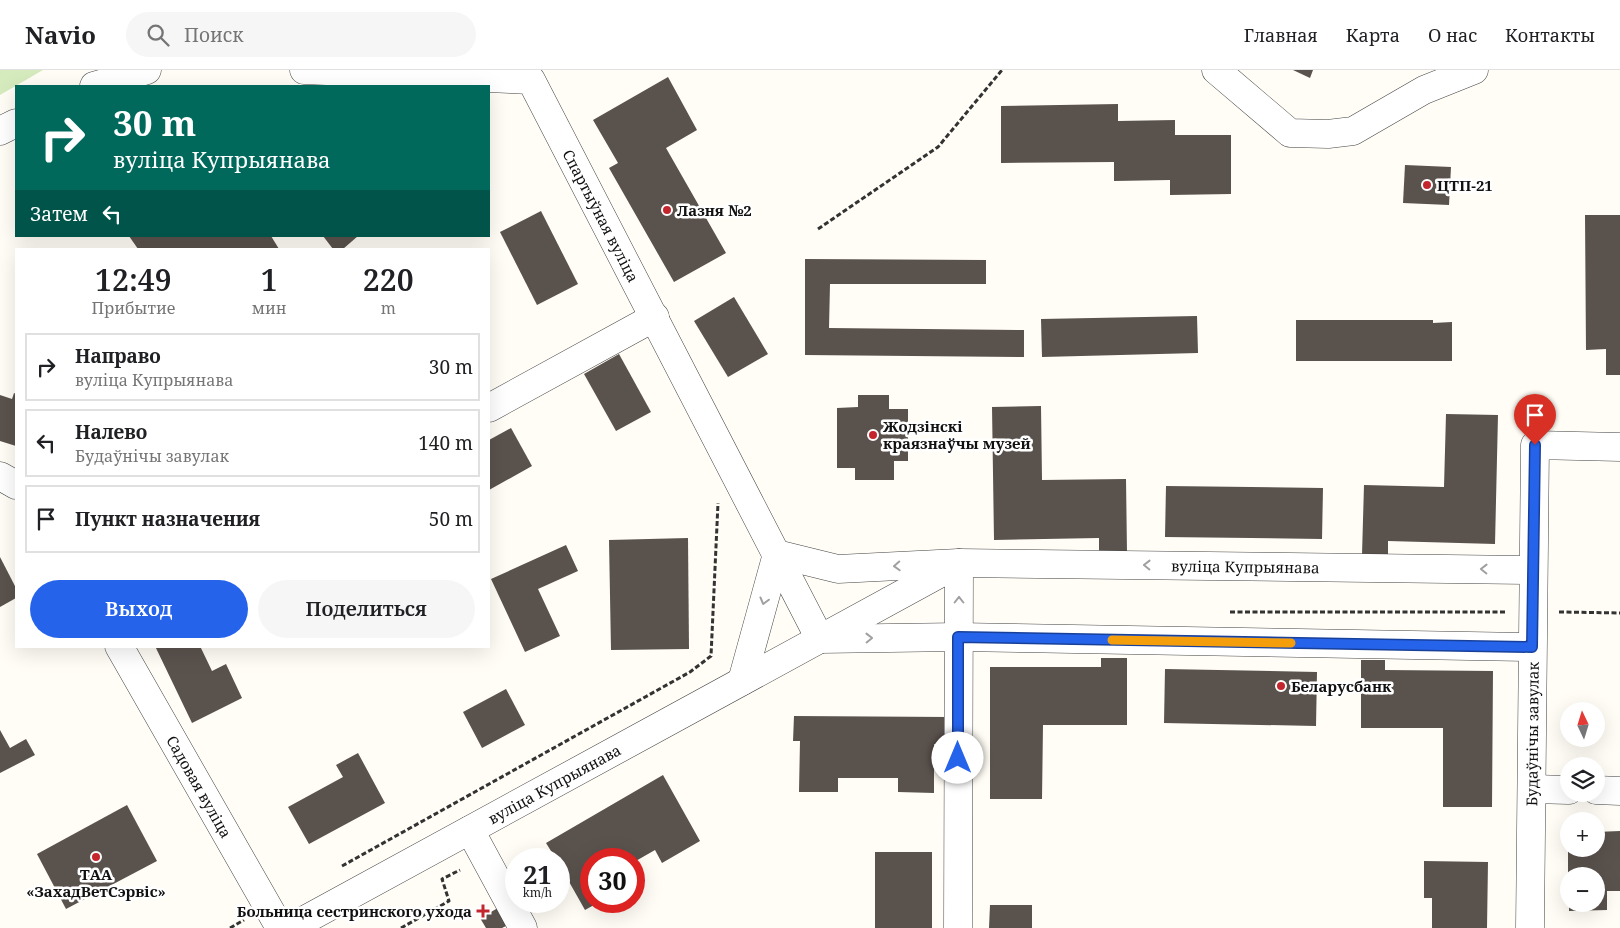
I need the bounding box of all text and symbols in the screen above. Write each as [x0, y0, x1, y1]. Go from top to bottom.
search box [126, 12, 476, 57]
text: Navio [25, 18, 96, 51]
icon: search [144, 21, 172, 49]
text: Поиск [184, 22, 243, 48]
text: Главная [1244, 23, 1318, 47]
text: Карта [1346, 23, 1400, 47]
text: О нас [1428, 23, 1477, 47]
text: Контакты [1505, 23, 1595, 47]
text: 30 m [113, 99, 196, 146]
icon: right [30, 105, 95, 170]
text: вуліца Купрыянава [113, 144, 331, 174]
street label: Спартыўная вуліца [559, 146, 644, 286]
place label: ЦТП-21 [1437, 175, 1493, 195]
marker: ЦТП-21 [1421, 179, 1433, 191]
icon: left [98, 200, 126, 228]
place label: Лазня №2 [677, 200, 752, 220]
text: Затем [30, 201, 88, 227]
marker: Лазня №2 [661, 204, 673, 216]
text: 12:49 [95, 259, 172, 300]
text: 1 [261, 259, 278, 300]
text: 220 [363, 259, 414, 300]
text: Прибытие [91, 297, 175, 319]
text: мин [252, 297, 286, 319]
text: m [381, 297, 396, 319]
text: Направо [75, 343, 161, 369]
icon: right [32, 353, 60, 381]
text: 30 m [429, 354, 473, 380]
text: вуліца Купрыянава [75, 369, 233, 391]
pin [1514, 394, 1556, 445]
icon: arrive [1521, 401, 1549, 429]
place label: Жодзінскі краязнаўчы музей [883, 416, 1031, 453]
text: Налево [75, 419, 147, 445]
icon: left [32, 429, 60, 457]
marker: Жодзінскі краязнаўчы музей [867, 429, 879, 441]
text: 140 m [418, 430, 473, 456]
text: Будаўнічы завулак [75, 445, 229, 467]
icon: arrive [32, 505, 60, 533]
text: Пункт назначения [75, 506, 260, 532]
text: 50 m [429, 506, 473, 532]
street label: вуліца Купрыянава [1171, 556, 1320, 577]
one-way arrow [1142, 560, 1150, 571]
one-way arrow [892, 561, 900, 571]
one-way arrow [1480, 564, 1488, 574]
button: Выход [30, 580, 248, 638]
button: Поделиться [258, 580, 475, 638]
one-way arrow [759, 596, 770, 605]
one-way arrow [954, 596, 964, 604]
one-way arrow [865, 633, 873, 644]
street label: Будаўнічы завулак [1521, 662, 1543, 806]
place label: Беларусбанк [1291, 676, 1392, 696]
marker: Беларусбанк [1275, 680, 1287, 692]
north arrow [1560, 702, 1605, 748]
map controls [1560, 702, 1605, 912]
position arrow [931, 731, 983, 783]
street label: Садовая вуліца [162, 732, 236, 841]
street label: вуліца Купрыянава [484, 739, 624, 828]
button: layers [1560, 757, 1605, 802]
button: + [1560, 812, 1605, 857]
speed limit sign: 30 [580, 848, 645, 913]
marker: ТАА «ЗахадВетСэрвіс» [90, 851, 102, 863]
text: 21 [523, 857, 552, 891]
place label: ТАА «ЗахадВетСэрвіс» [26, 864, 166, 901]
button: − [1560, 867, 1605, 912]
text: km/h [523, 884, 552, 901]
place label: Больница сестринского ухода [237, 901, 472, 921]
marker: Больница сестринского ухода [476, 904, 490, 918]

